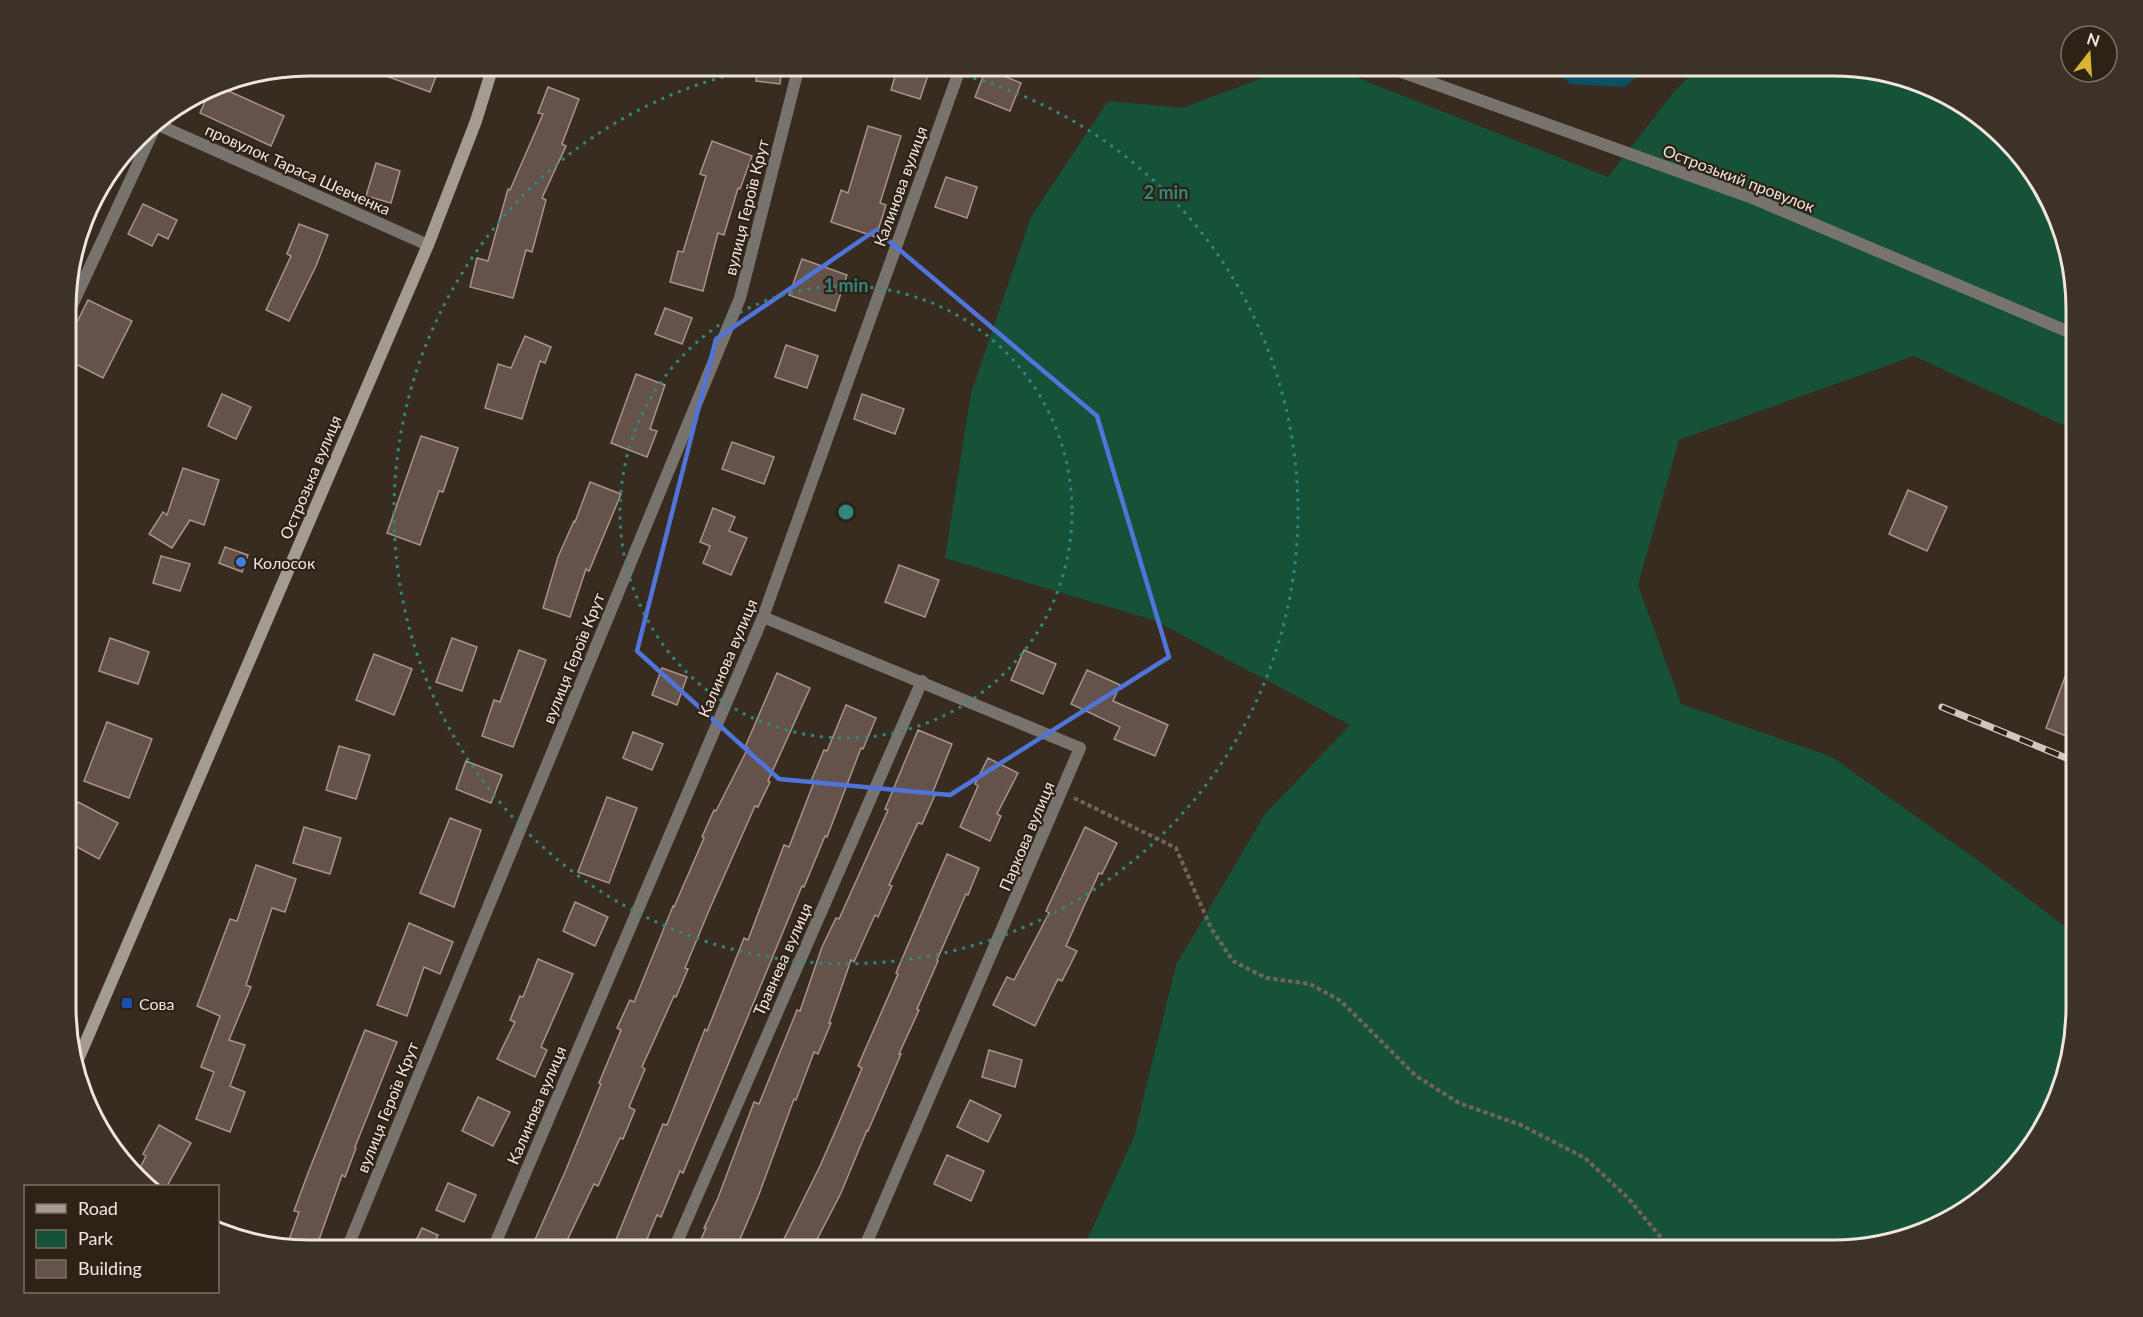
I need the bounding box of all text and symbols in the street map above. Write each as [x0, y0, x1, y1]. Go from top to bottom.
north arrow [2059, 24, 2119, 84]
text: N [2085, 28, 2102, 50]
street label: провулок Тараса Шевченка [203, 120, 393, 218]
street label: Калинова вулиця [869, 123, 931, 249]
street label: вулиця Героїв Крут [720, 137, 772, 277]
street label: Острозький провулок [1660, 140, 1818, 216]
text: 2 min [1144, 181, 1188, 203]
text: 1 min [824, 274, 868, 296]
street label: Острозька вулиця [275, 412, 345, 542]
centre of rings [836, 502, 856, 522]
place label: Колосок [253, 553, 316, 572]
marker: Колосок [234, 555, 248, 569]
street label: вулиця Героїв Крут [538, 590, 608, 726]
street label: Калинова вулиця [694, 596, 760, 720]
street label: Паркова вулиця [994, 779, 1058, 893]
street label: Травнева вулиця [749, 900, 815, 1018]
place label: Сова [139, 994, 175, 1013]
marker: Сова [120, 996, 134, 1010]
street label: вулиця Героїв Крут [352, 1039, 422, 1175]
street label: Калинова вулиця [503, 1043, 569, 1167]
legend [24, 1185, 219, 1293]
text: Road [78, 1197, 118, 1219]
text: Park [78, 1227, 114, 1249]
text: Building [78, 1257, 142, 1279]

